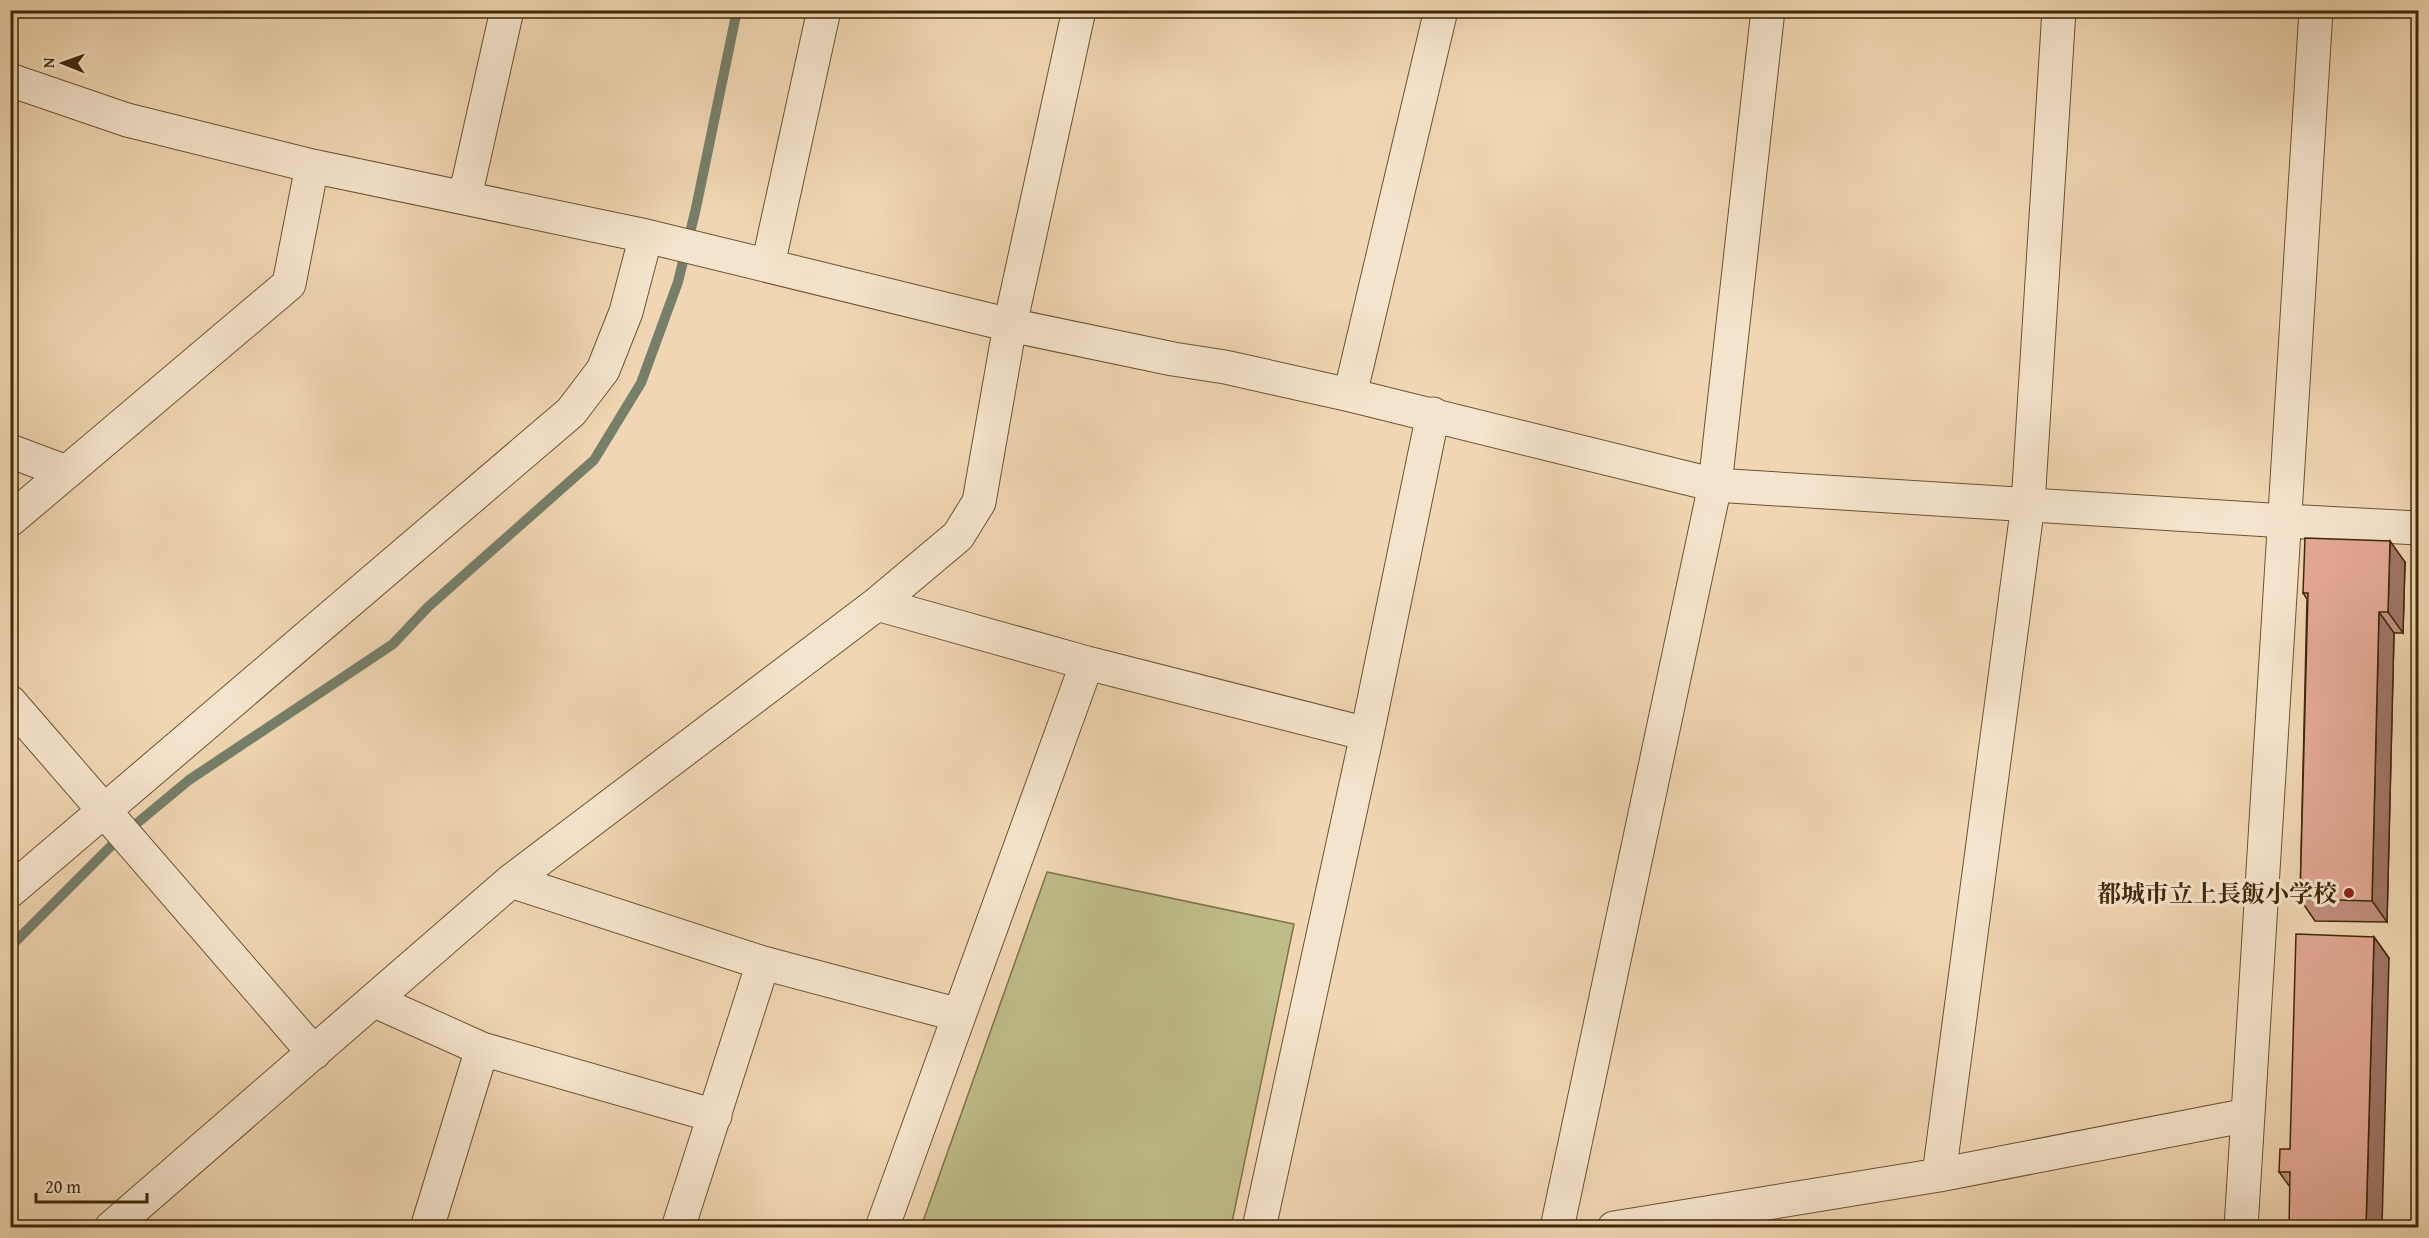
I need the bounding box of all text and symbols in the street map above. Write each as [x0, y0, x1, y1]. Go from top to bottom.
north arrow [33, 33, 93, 93]
text: N [36, 57, 60, 68]
place label: 都城市立上長飯小学校 [2097, 876, 2337, 911]
marker: 都城市立上長飯小学校 [2342, 886, 2356, 900]
scale bar [36, 1166, 147, 1204]
text: 20 m [45, 1173, 81, 1200]

